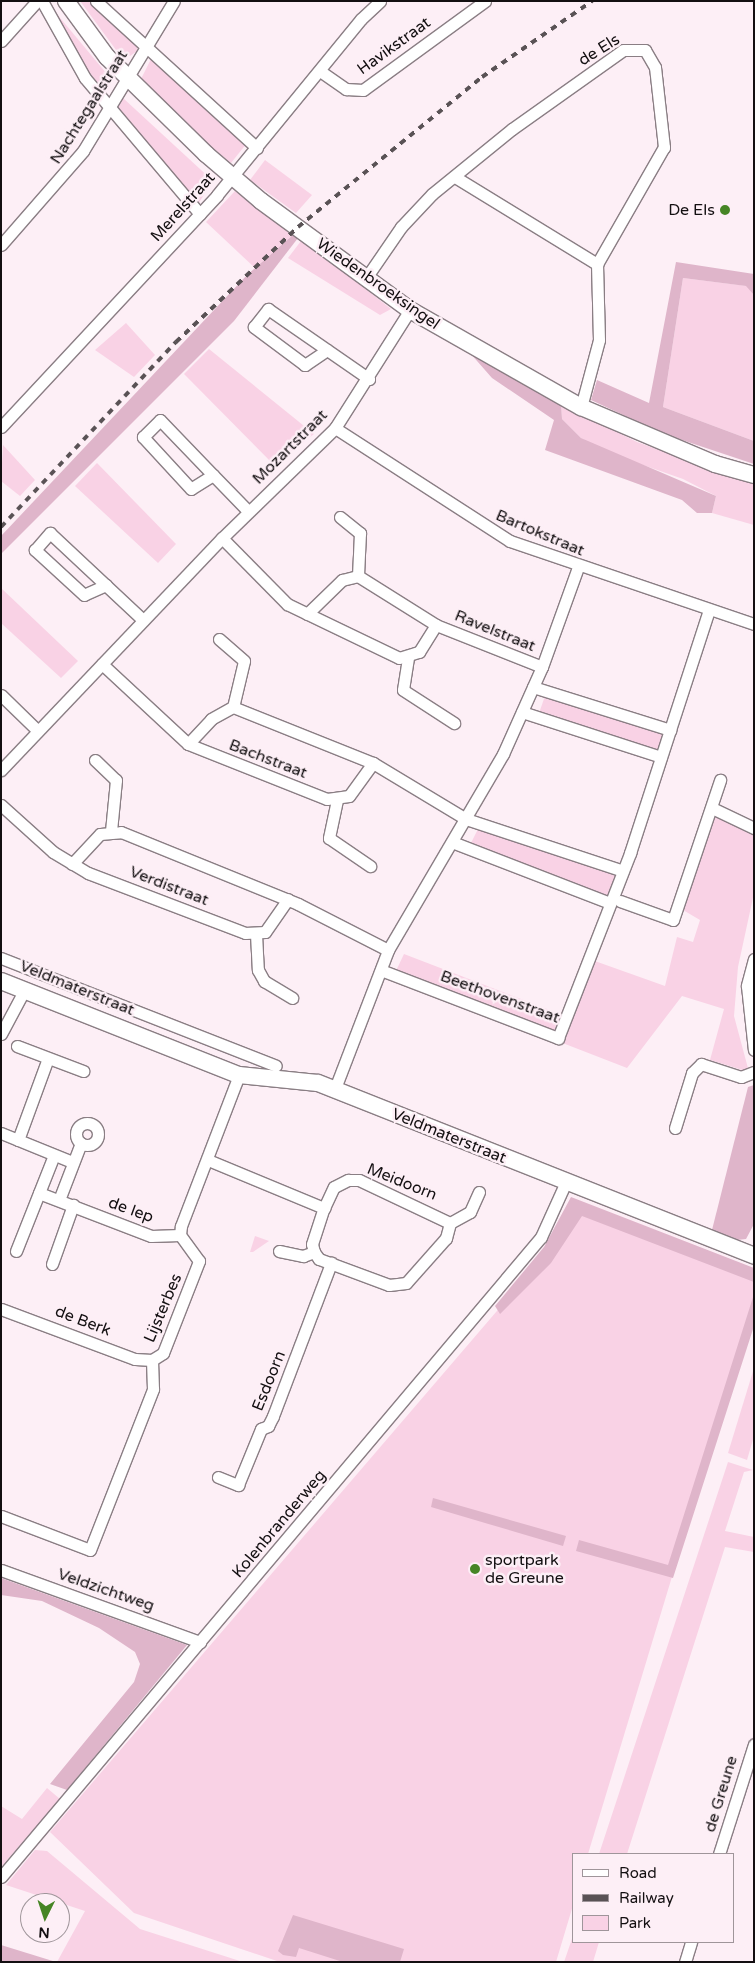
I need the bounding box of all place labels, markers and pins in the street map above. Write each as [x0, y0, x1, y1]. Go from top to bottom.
place label: De Els [668, 200, 715, 220]
marker: De Els [719, 204, 731, 216]
place label: sportpark de Greune [485, 1550, 564, 1588]
marker: sportpark de Greune [469, 1563, 481, 1575]

